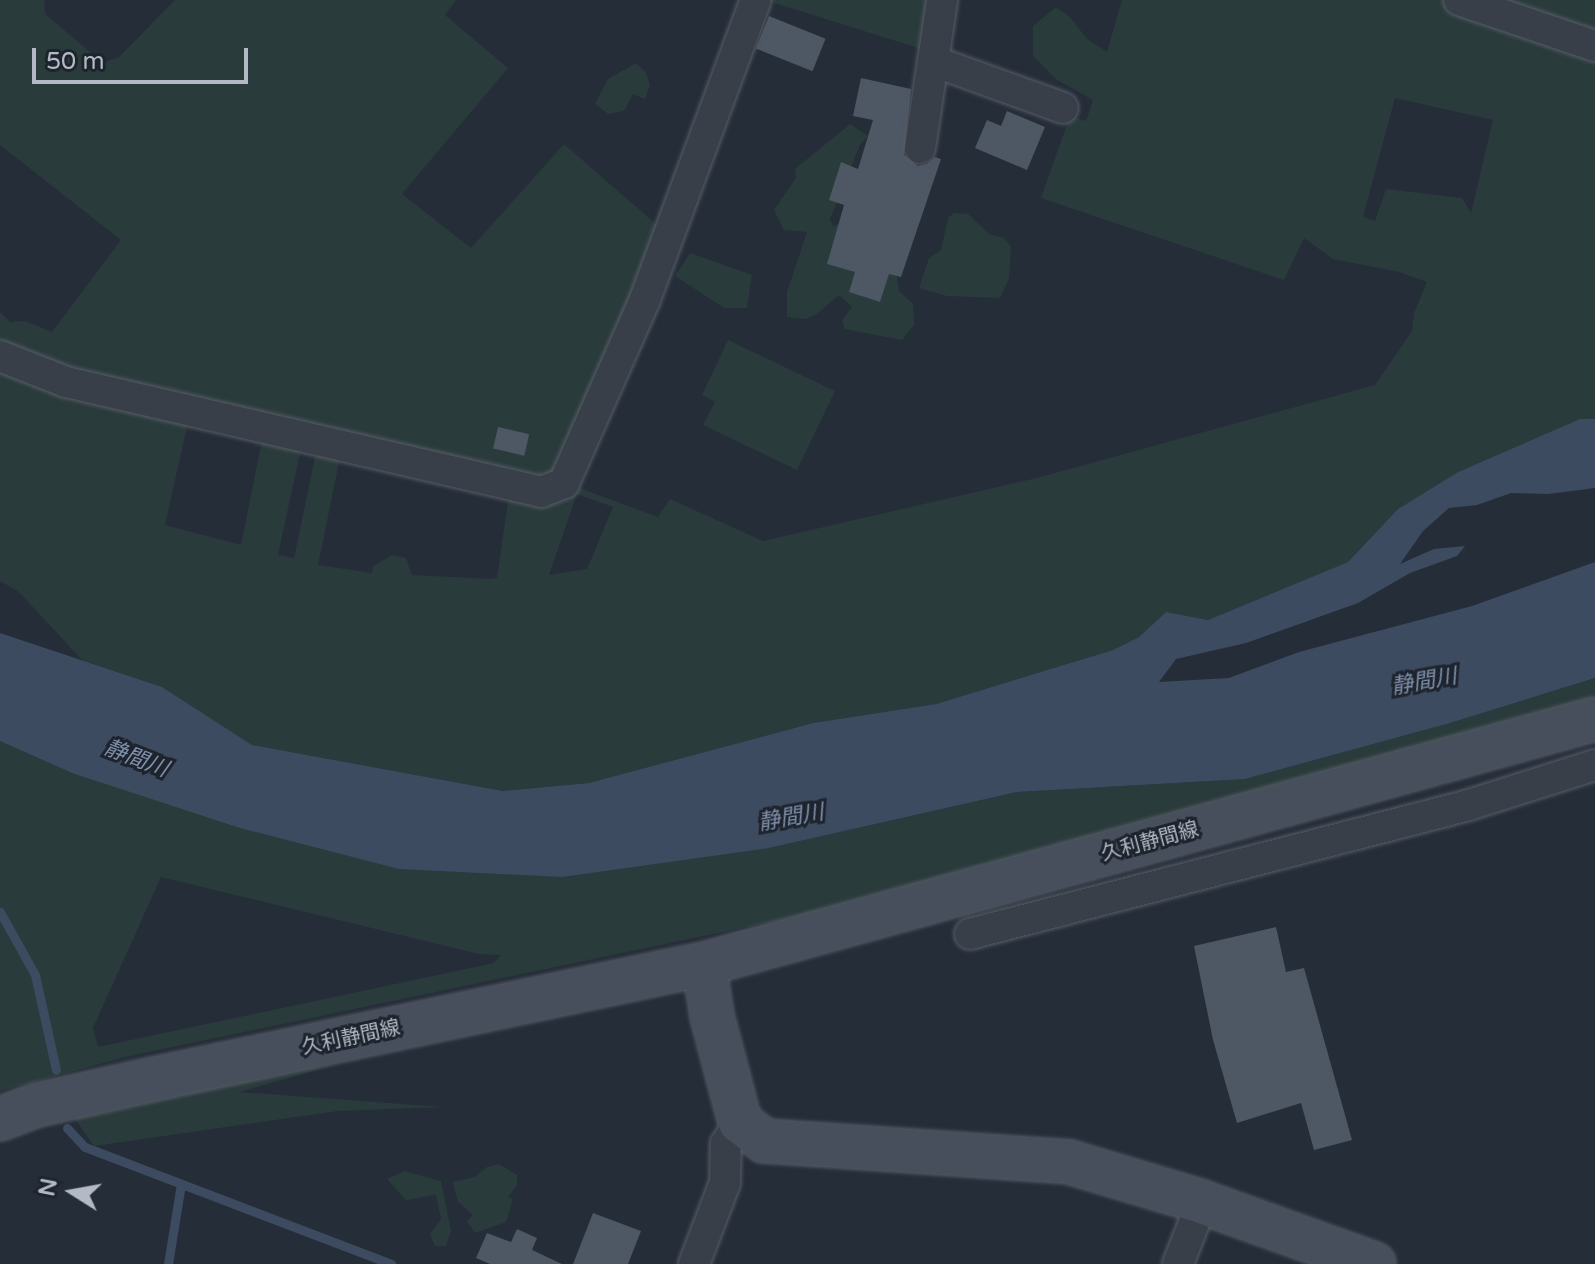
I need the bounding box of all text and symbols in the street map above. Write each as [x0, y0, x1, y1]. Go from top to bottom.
scale bar [36, 32, 252, 82]
text: 50 m [46, 47, 104, 76]
water label: 静間川 [1389, 663, 1459, 701]
water label: 静間川 [100, 735, 172, 783]
water label: 静間川 [756, 799, 826, 837]
street label: 久利静間線 [1099, 817, 1201, 867]
street label: 久利静間線 [300, 1016, 402, 1060]
north arrow [32, 1152, 112, 1232]
text: N [34, 1176, 63, 1199]

